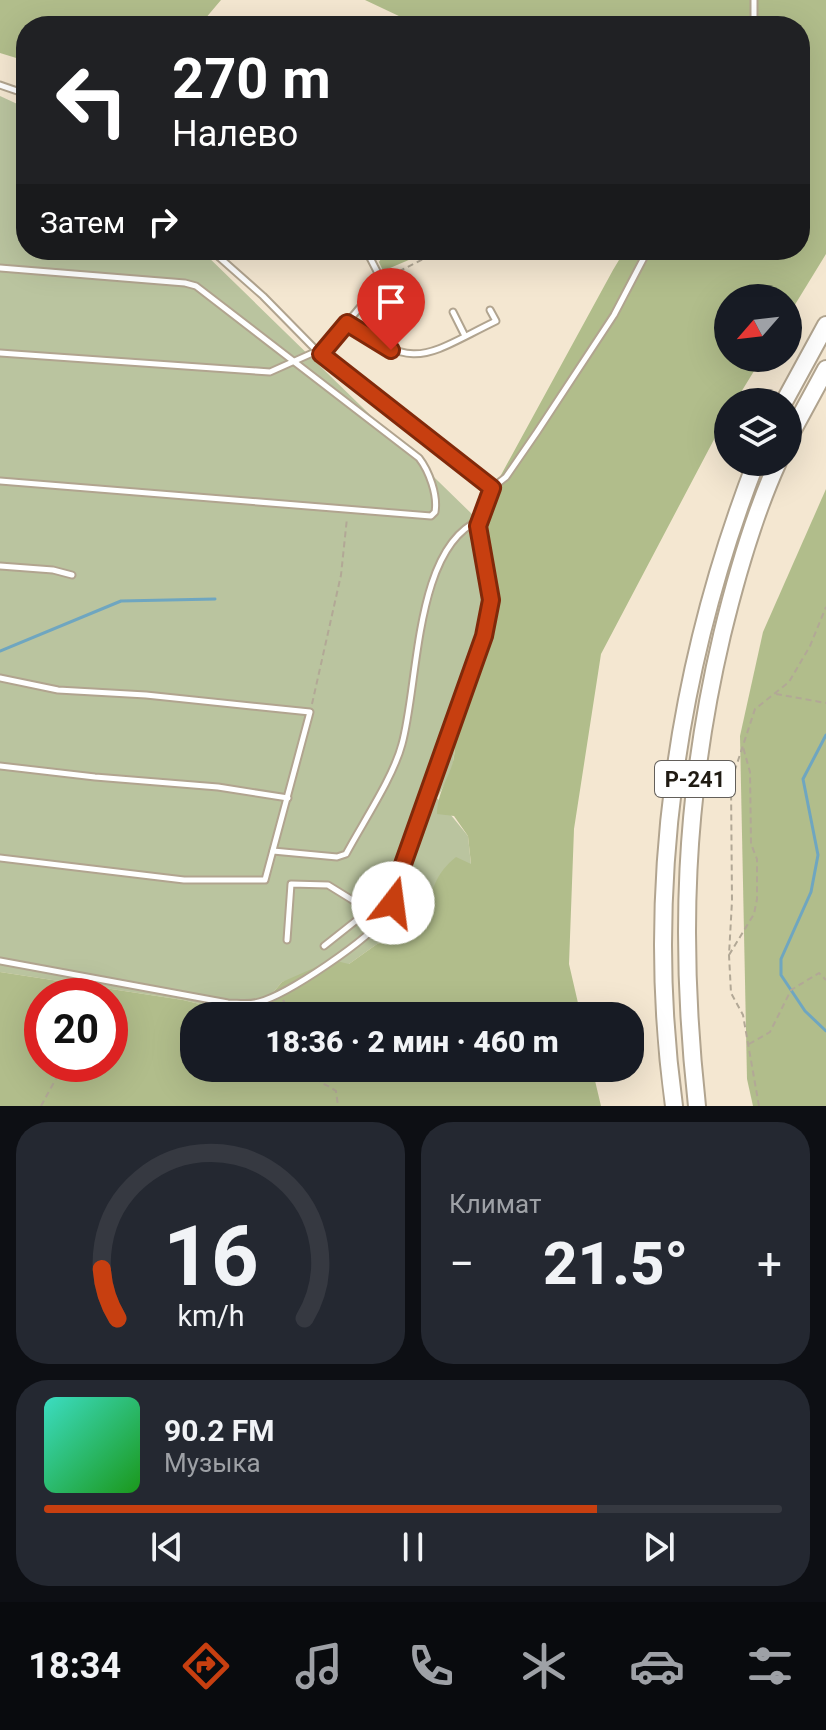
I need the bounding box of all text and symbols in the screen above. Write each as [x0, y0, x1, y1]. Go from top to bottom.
text: 270 m [172, 46, 331, 112]
icon: left [40, 48, 144, 152]
text: Налево [172, 113, 298, 155]
icon: right [141, 200, 185, 244]
text: Затем [40, 205, 125, 240]
pin [357, 268, 425, 350]
icon: arrive [369, 280, 413, 324]
north arrow [714, 284, 802, 372]
map controls [714, 284, 802, 476]
button: layers [714, 388, 802, 476]
road number: Р-241 [655, 761, 735, 797]
position arrow [351, 861, 435, 945]
speed limit sign: 20 [24, 978, 128, 1082]
text: 18:36 · 2 мин · 460 m [265, 1024, 559, 1059]
text: Климат [449, 1189, 541, 1219]
text: 16 [163, 1208, 258, 1305]
text: 21.5° [543, 1228, 688, 1299]
text: − [449, 1238, 474, 1290]
text: + [757, 1238, 782, 1290]
text: km/h [177, 1299, 244, 1333]
text: 90.2 FM [164, 1413, 275, 1448]
text: Музыка [164, 1448, 261, 1478]
icon: previous [145, 1525, 189, 1569]
icon: pause [391, 1525, 435, 1569]
icon: next [637, 1525, 681, 1569]
icon: directions [178, 1638, 234, 1694]
icon: music [291, 1638, 347, 1694]
icon: phone [403, 1638, 459, 1694]
icon: climate [516, 1638, 572, 1694]
icon: car [629, 1638, 685, 1694]
icon: filters [742, 1638, 798, 1694]
text: 18:34 [28, 1645, 121, 1687]

